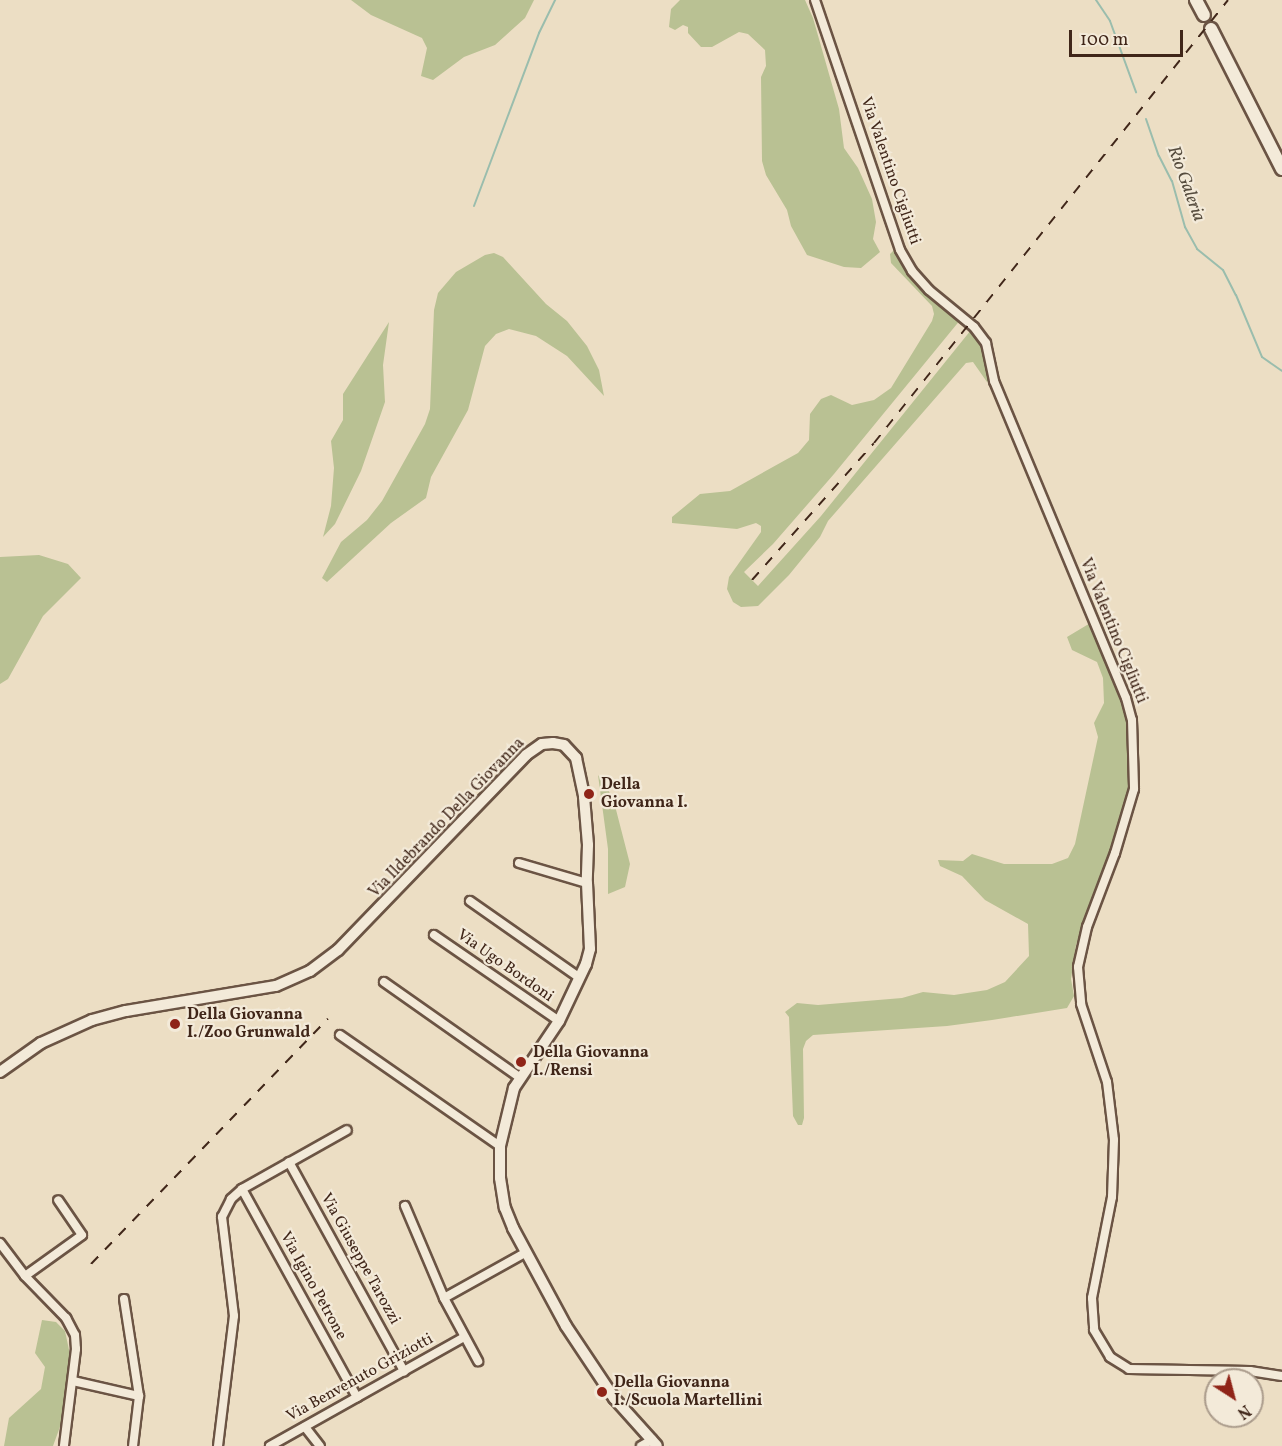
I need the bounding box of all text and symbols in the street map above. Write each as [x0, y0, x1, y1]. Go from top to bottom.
scale bar [1072, 18, 1186, 56]
text: 100 m [1080, 28, 1129, 53]
street label: Via Valentino Cigliutti [856, 94, 924, 248]
water label: Rio Galeria [1161, 143, 1209, 225]
street label: Via Valentino Cigliutti [1075, 555, 1151, 707]
street label: Via Ildebrando Della Giovanna [365, 734, 529, 902]
place label: Della Giovanna I. [601, 775, 688, 813]
marker: Della Giovanna I. [582, 787, 596, 801]
street label: Via Ugo Bordoni [453, 925, 557, 1007]
place label: Della Giovanna I./Zoo Grunwald [187, 1005, 310, 1043]
marker: Della Giovanna I./Zoo Grunwald [168, 1017, 182, 1031]
place label: Della Giovanna I./Rensi [533, 1043, 649, 1081]
marker: Della Giovanna I./Rensi [514, 1055, 528, 1069]
street label: Via Giuseppe Tarozzi [316, 1190, 404, 1328]
street label: Via Igino Petrone [275, 1229, 351, 1343]
street label: Via Benvenuto Griziotti [283, 1330, 437, 1426]
north arrow [1204, 1368, 1264, 1428]
place label: Della Giovanna I./Scuola Martellini [614, 1373, 762, 1411]
marker: Della Giovanna I./Scuola Martellini [595, 1385, 609, 1399]
text: N [1232, 1399, 1255, 1423]

